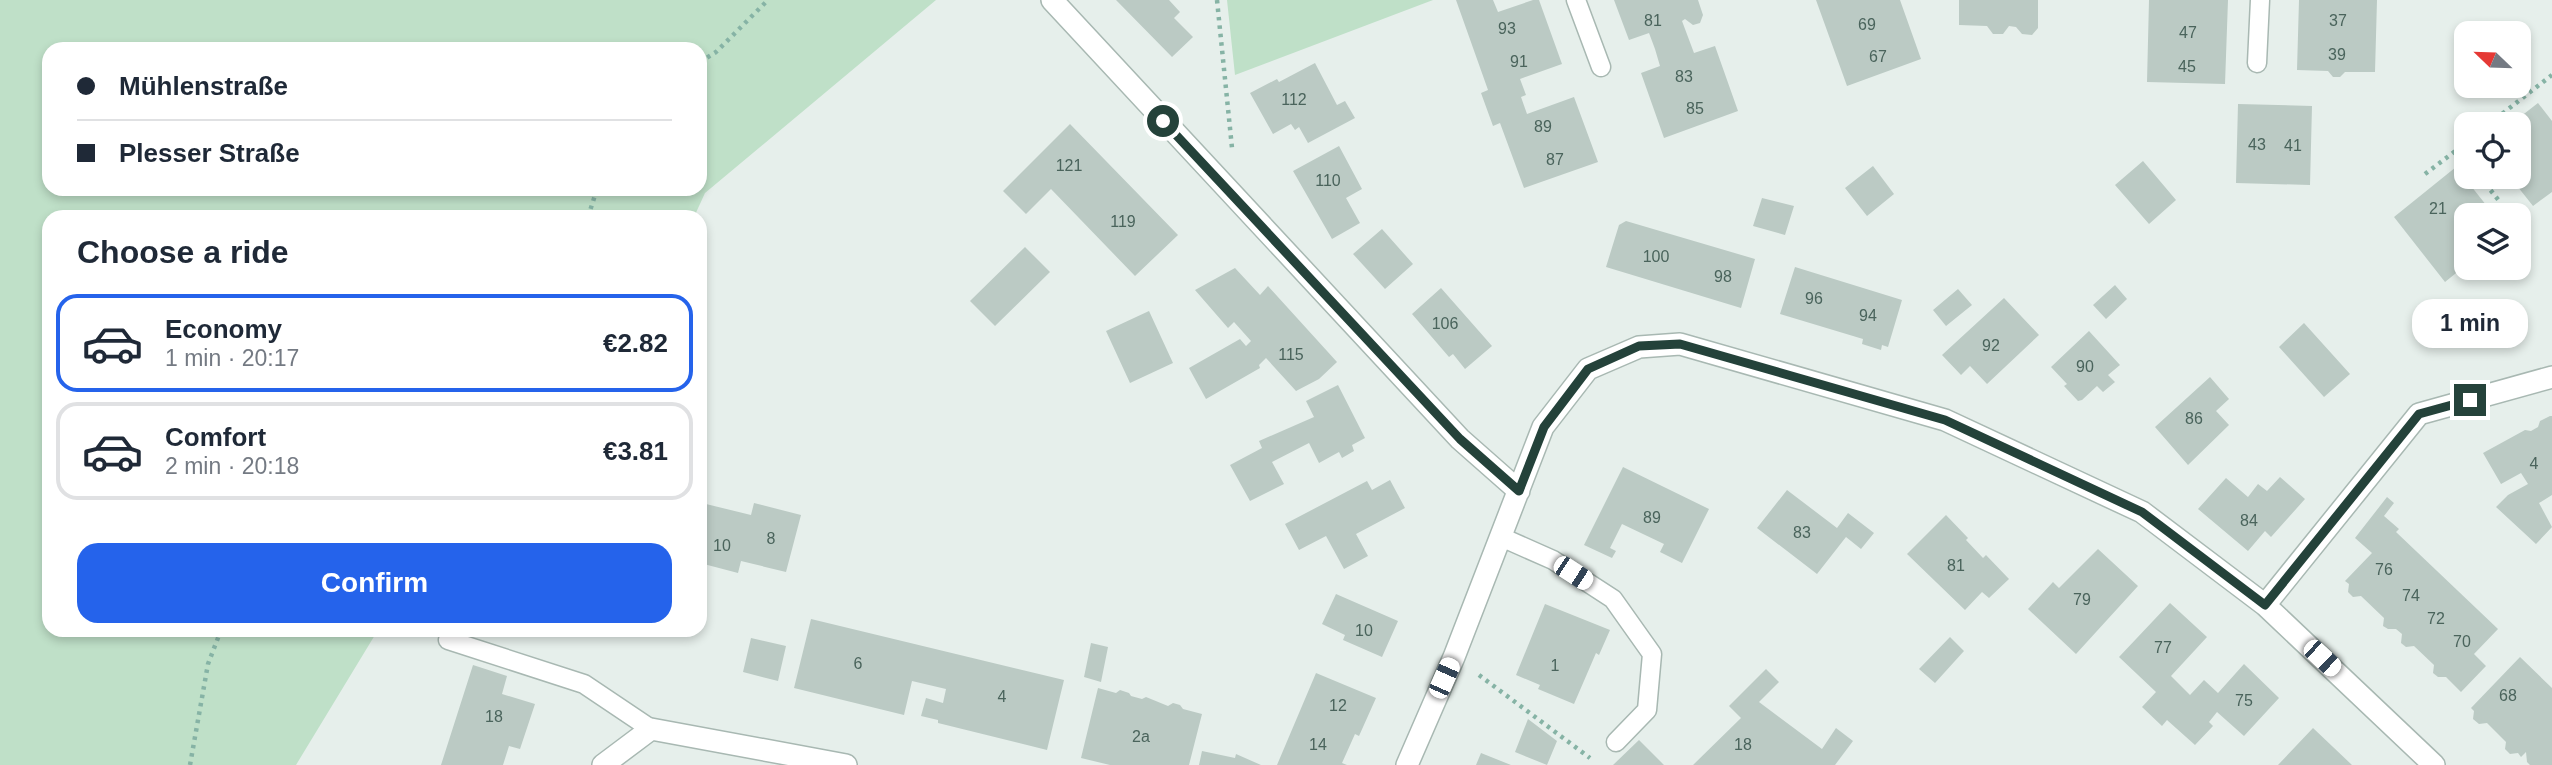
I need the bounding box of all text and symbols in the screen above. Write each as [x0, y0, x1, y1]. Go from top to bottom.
house number: 81 [1644, 12, 1662, 29]
house number: 37 [2329, 12, 2347, 29]
house number: 69 [1858, 16, 1876, 33]
house number: 93 [1498, 20, 1516, 37]
north arrow [2454, 21, 2530, 98]
map controls [2454, 21, 2531, 280]
house number: 47 [2179, 24, 2197, 41]
house number: 39 [2328, 46, 2346, 63]
house number: 67 [1869, 48, 1887, 65]
house number: 91 [1510, 53, 1528, 70]
house number: 45 [2178, 58, 2196, 75]
house number: 83 [1675, 68, 1693, 85]
text: Mühlenstraße [119, 71, 288, 101]
house number: 112 [1281, 91, 1307, 108]
house number: 85 [1686, 100, 1704, 117]
route start [1147, 105, 1179, 137]
button: locate [2454, 112, 2531, 189]
house number: 89 [1534, 118, 1552, 135]
house number: 43 [2248, 136, 2266, 153]
house number: 41 [2284, 137, 2302, 154]
text: Plesser Straße [119, 138, 300, 168]
house number: 87 [1546, 151, 1564, 168]
house number: 121 [1056, 157, 1082, 174]
house number: 110 [1315, 172, 1341, 189]
house number: 21 [2429, 200, 2447, 217]
button: layers [2454, 203, 2531, 280]
house number: 119 [1110, 213, 1136, 230]
text: Choose a ride [77, 234, 289, 270]
house number: 100 [1643, 248, 1669, 265]
house number: 98 [1714, 268, 1732, 285]
house number: 96 [1805, 290, 1823, 307]
callout: 1 min [2412, 298, 2528, 348]
house number: 94 [1859, 307, 1877, 324]
text: 1 min [2440, 310, 2500, 336]
icon: car [81, 312, 144, 375]
text: Economy [165, 314, 282, 344]
house number: 106 [1432, 315, 1458, 332]
text: €2.82 [603, 328, 668, 358]
house number: 92 [1982, 337, 2000, 354]
text: 1 min · 20:17 [165, 345, 299, 371]
house number: 115 [1278, 346, 1304, 363]
house number: 90 [2076, 358, 2094, 375]
route end [2454, 384, 2486, 416]
house number: 86 [2185, 410, 2203, 427]
icon: car [81, 420, 144, 483]
text: Comfort [165, 422, 266, 452]
text: €3.81 [603, 436, 668, 466]
text: 2 min · 20:18 [165, 453, 299, 479]
house number: 4 [2530, 455, 2539, 472]
house number: 89 [1643, 509, 1661, 526]
house number: 84 [2240, 512, 2258, 529]
house number: 83 [1793, 524, 1811, 541]
house number: 8 [767, 530, 776, 547]
house number: 10 [713, 537, 731, 554]
button: Confirm [77, 543, 672, 623]
car [1550, 553, 1597, 593]
house number: 81 [1947, 557, 1965, 574]
house number: 76 [2375, 561, 2393, 578]
house number: 74 [2402, 587, 2420, 604]
house number: 79 [2073, 591, 2091, 608]
house number: 72 [2427, 610, 2445, 627]
house number: 10 [1355, 622, 1373, 639]
house number: 70 [2453, 633, 2471, 650]
car [2300, 636, 2345, 680]
house number: 77 [2154, 639, 2172, 656]
house number: 6 [854, 655, 863, 672]
car [1426, 655, 1463, 701]
house number: 1 [1551, 657, 1560, 674]
house number: 68 [2499, 687, 2517, 704]
house number: 4 [998, 688, 1007, 705]
house number: 75 [2235, 692, 2253, 709]
house number: 12 [1329, 697, 1347, 714]
house number: 18 [485, 708, 503, 725]
house number: 2a [1132, 728, 1150, 745]
house number: 14 [1309, 736, 1327, 753]
house number: 18 [1734, 736, 1752, 753]

